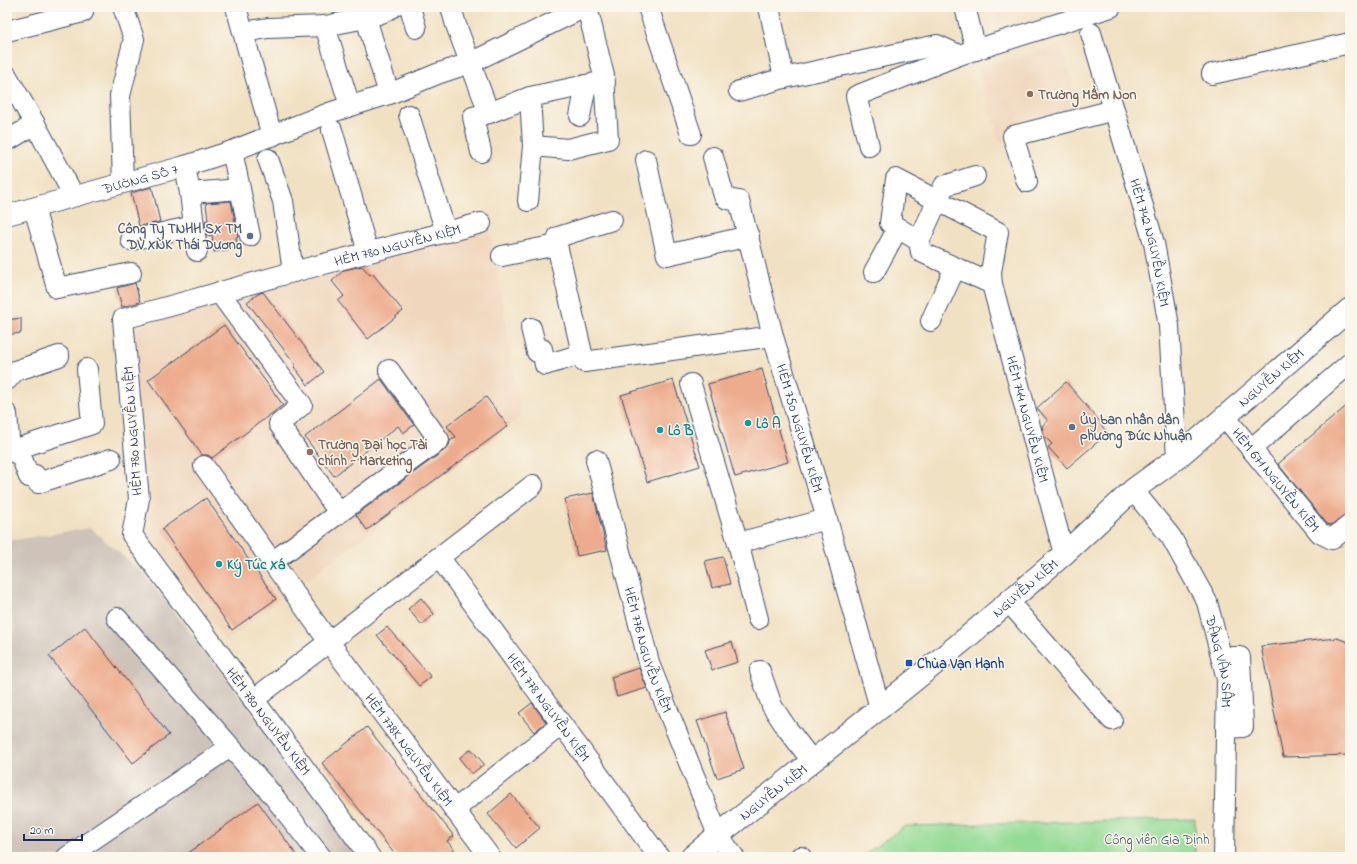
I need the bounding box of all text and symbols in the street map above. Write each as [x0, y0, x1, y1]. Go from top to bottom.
place label: Trường Mầm Non [1038, 85, 1136, 108]
marker: Trường Mầm Non [1025, 89, 1035, 99]
street label: ĐƯỜNG SỐ 7 [99, 159, 181, 201]
street label: HẺM 742 NGUYỄN KIỆM [1123, 176, 1174, 309]
place label: Công Ty TNHH SX TM DV XNK Thái Dương [118, 219, 243, 258]
street label: HẺM 780 NGUYỄN KIỆM [332, 220, 463, 273]
marker: Công Ty TNHH SX TM DV XNK Thái Dương [245, 231, 255, 241]
street label: NGUYỄN KIỆM [1234, 344, 1309, 413]
street label: HẺM 744 NGUYỄN KIỆM [1000, 354, 1054, 485]
street label: HẺM 750 NGUYỄN KIỆM [770, 362, 828, 495]
street label: HẺM 780 NGUYỄN KIỆM [117, 365, 149, 497]
place label: Ủy ban nhân dân phường Đức Nhuận [1080, 410, 1192, 449]
place label: Lô A [756, 414, 781, 435]
marker: Lô A [743, 418, 753, 428]
place label: Lô B [668, 421, 694, 442]
marker: Ủy ban nhân dân phường Đức Nhuận [1067, 422, 1077, 432]
street label: HẺM 671 NGUYỄN KIỆM [1226, 424, 1324, 537]
marker: Lô B [655, 425, 665, 435]
place label: Trường Đại học Tài chính - Marketing [318, 435, 428, 474]
marker: Trường Đại học Tài chính - Marketing [305, 447, 315, 457]
place label: Ký Túc Xá [227, 555, 286, 578]
street label: NGUYỄN KIỆM [988, 555, 1063, 623]
marker: Ký Túc Xá [214, 559, 224, 569]
street label: HẺM 776 NGUYỄN KIỆM [618, 585, 677, 716]
street label: ĐẶNG VĂN SÂM [1199, 613, 1237, 708]
street label: HẺM 778 NGUYỄN KIỆM [501, 649, 595, 766]
place label: Chùa Vạn Hạnh [917, 654, 1004, 675]
marker: Chùa Vạn Hạnh [904, 658, 914, 668]
street label: HẺM 780 NGUYỄN KIỆM [220, 663, 316, 780]
street label: HẺM 778K NGUYỄN KIỆM [359, 689, 458, 811]
street label: NGUYỄN KIỆM [736, 760, 812, 826]
scale bar [24, 816, 82, 842]
text: 20 m [30, 822, 53, 840]
park label: Công viên Gia Định [1105, 830, 1209, 852]

